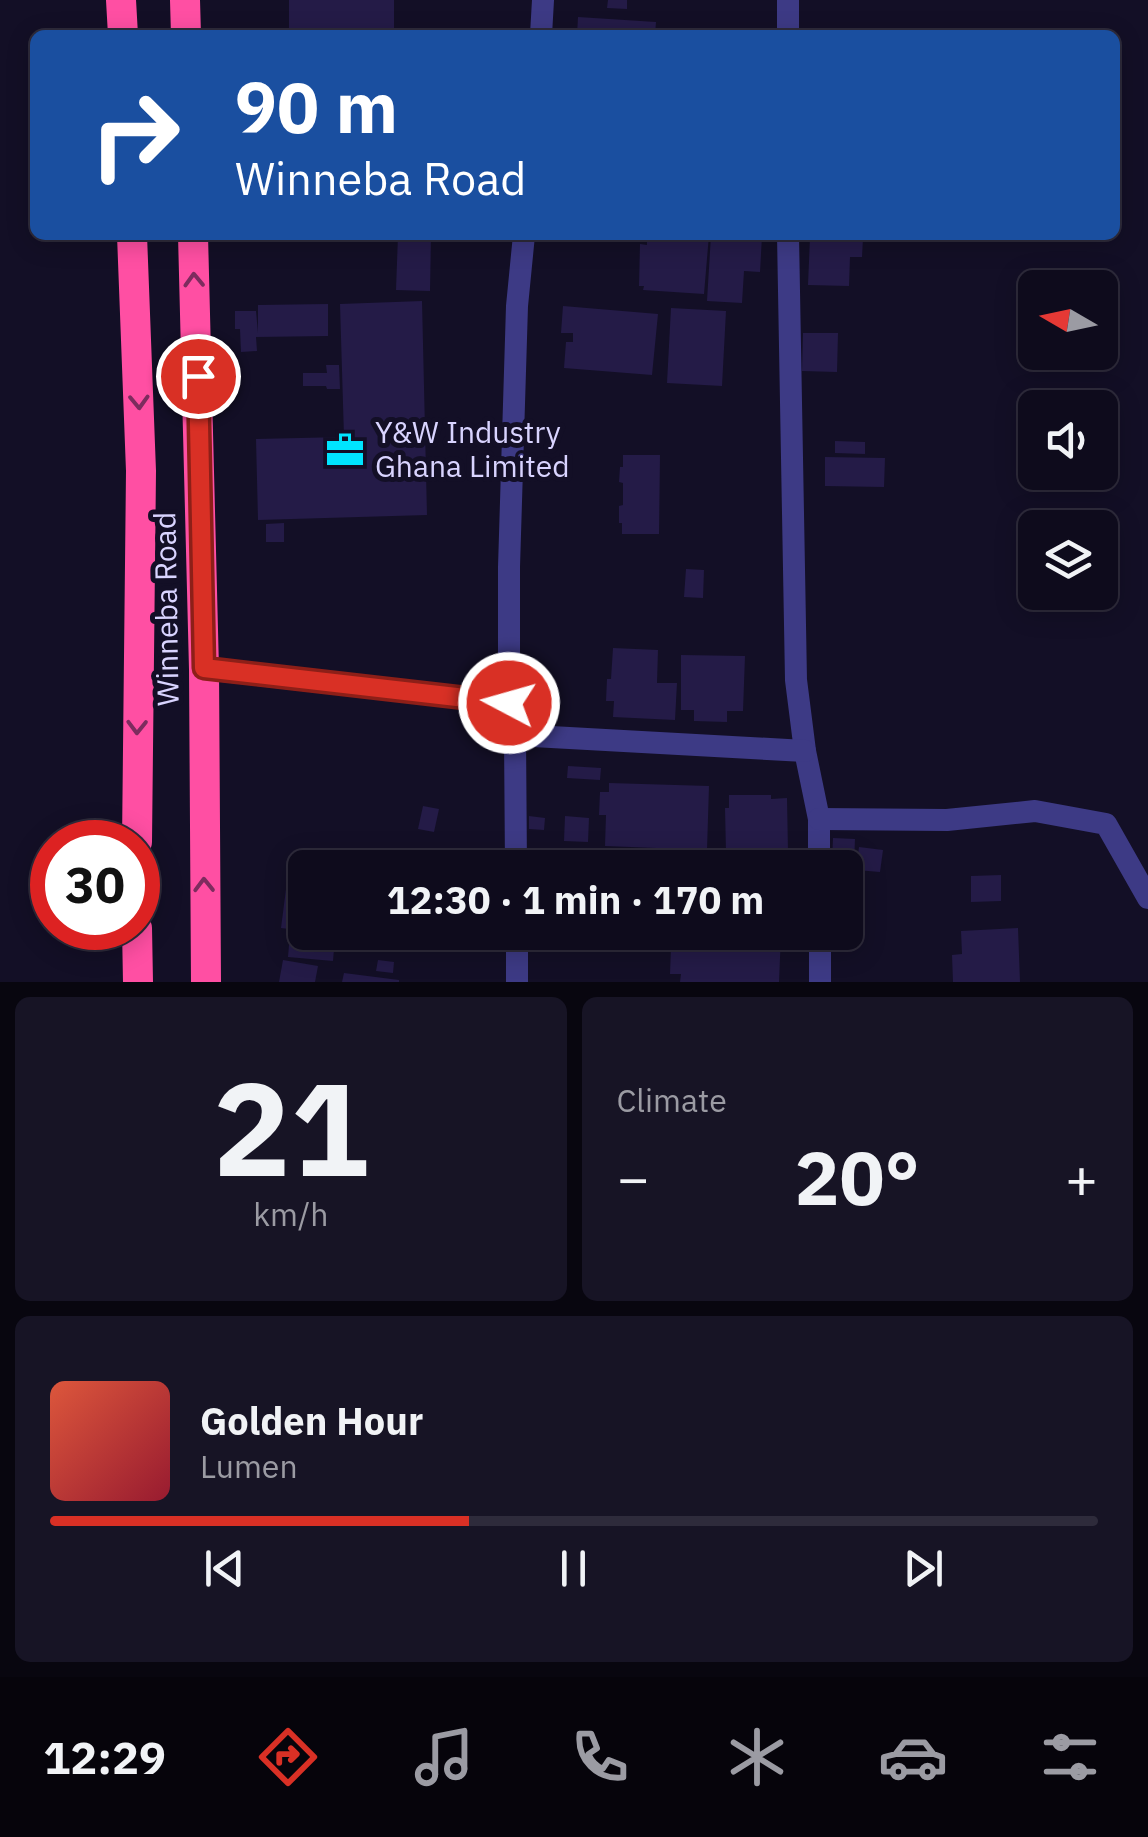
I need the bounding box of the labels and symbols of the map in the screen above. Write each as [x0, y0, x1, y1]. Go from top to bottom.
north arrow [1018, 270, 1118, 370]
one-way arrow [184, 271, 205, 287]
pin [156, 334, 241, 419]
one-way arrow [128, 395, 149, 411]
place label: Y&W Industry Ghana Limited [375, 412, 570, 485]
office icon: Y&W Industry Ghana Limited [324, 429, 366, 471]
street label: Winneba Road [144, 512, 187, 706]
position arrow [457, 651, 561, 755]
one-way arrow [127, 720, 148, 736]
speed limit sign: 30 [30, 820, 160, 950]
one-way arrow [194, 876, 215, 892]

